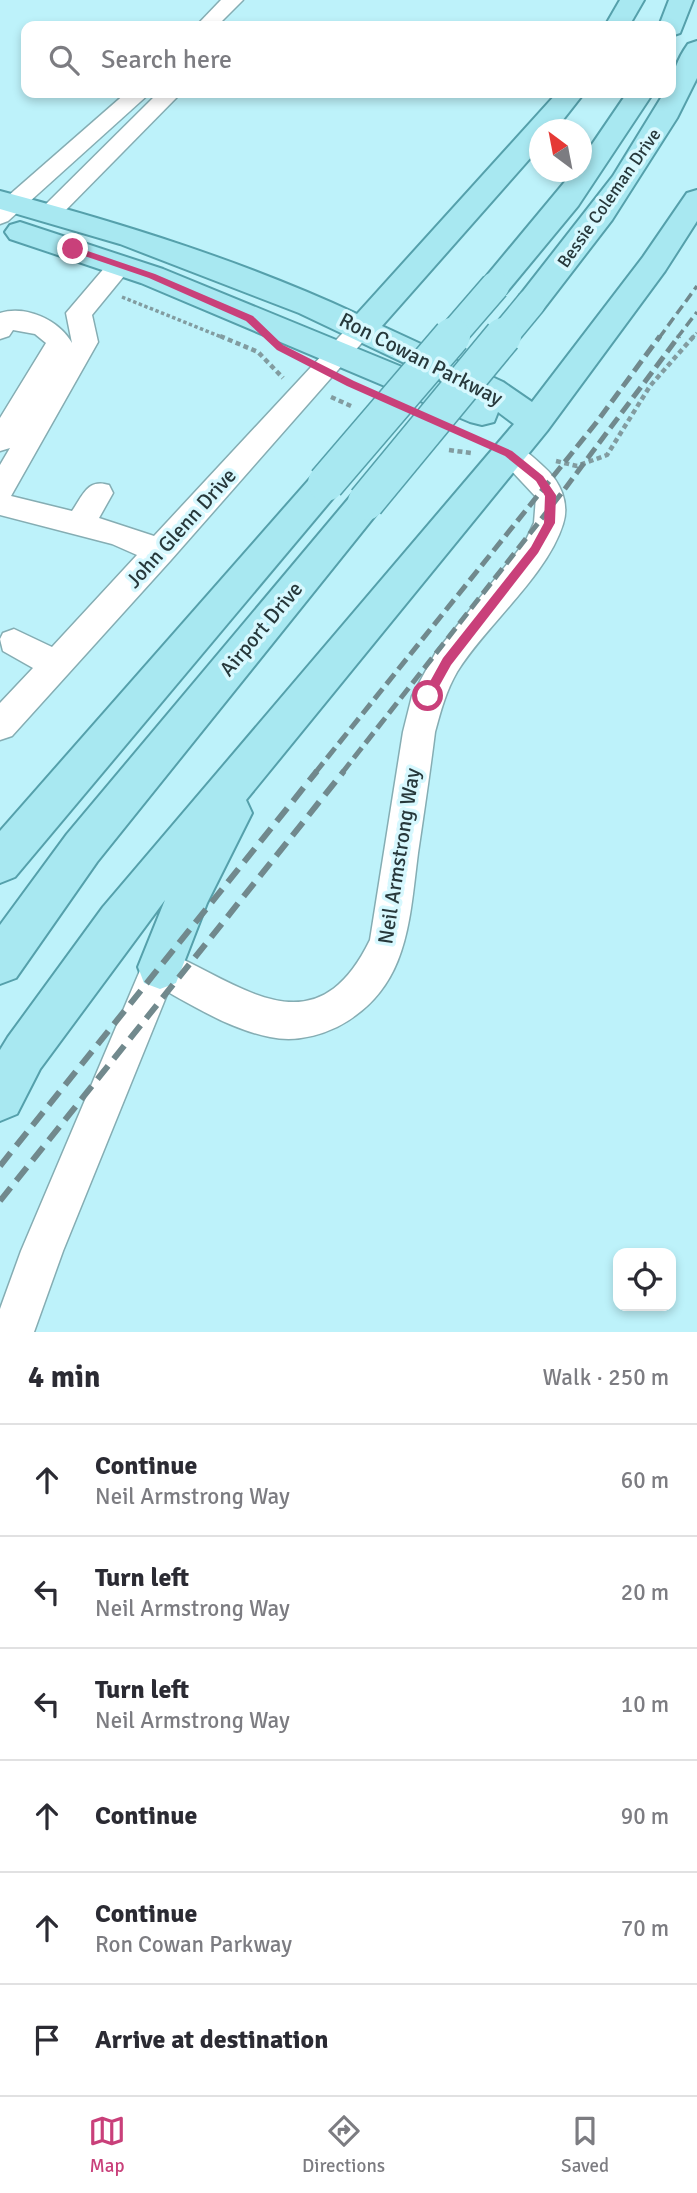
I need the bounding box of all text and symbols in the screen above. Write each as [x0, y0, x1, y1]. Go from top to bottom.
search box [21, 21, 676, 98]
icon: search [45, 41, 83, 79]
text: Search here [101, 44, 232, 76]
north arrow [529, 119, 592, 182]
street label: Bessie Coleman Drive [553, 124, 665, 272]
route end [57, 233, 88, 264]
street label: Ron Cowan Parkway [335, 307, 507, 411]
street label: John Glenn Drive [120, 463, 242, 593]
street label: Airport Drive [214, 576, 308, 682]
route start [412, 680, 443, 711]
street label: Neil Armstrong Way [372, 766, 426, 946]
map controls [613, 1248, 676, 1311]
button: locate [613, 1248, 676, 1311]
text: 4 min [28, 1359, 100, 1396]
text: Walk · 250 m [543, 1363, 669, 1392]
text: Continue [95, 1450, 197, 1482]
icon: ahead [28, 1461, 66, 1499]
text: 60 m [621, 1466, 669, 1495]
text: Neil Armstrong Way [95, 1482, 290, 1511]
text: Turn left [95, 1562, 189, 1594]
icon: left [28, 1573, 66, 1611]
text: 20 m [621, 1578, 669, 1607]
text: Neil Armstrong Way [95, 1594, 290, 1623]
text: Turn left [95, 1674, 189, 1706]
icon: left [28, 1685, 66, 1723]
text: 10 m [621, 1690, 669, 1719]
text: Neil Armstrong Way [95, 1706, 290, 1735]
icon: ahead [28, 1797, 66, 1835]
text: Continue [95, 1800, 197, 1832]
text: 90 m [621, 1802, 669, 1831]
text: Continue [95, 1898, 197, 1930]
icon: ahead [28, 1909, 66, 1947]
text: 70 m [621, 1914, 669, 1943]
text: Ron Cowan Parkway [95, 1930, 292, 1959]
icon: arrive [28, 2021, 66, 2059]
text: Arrive at destination [95, 2024, 328, 2056]
tab: Map [88, 2112, 126, 2178]
tab: Directions [302, 2112, 385, 2178]
tab: Saved [561, 2112, 609, 2178]

